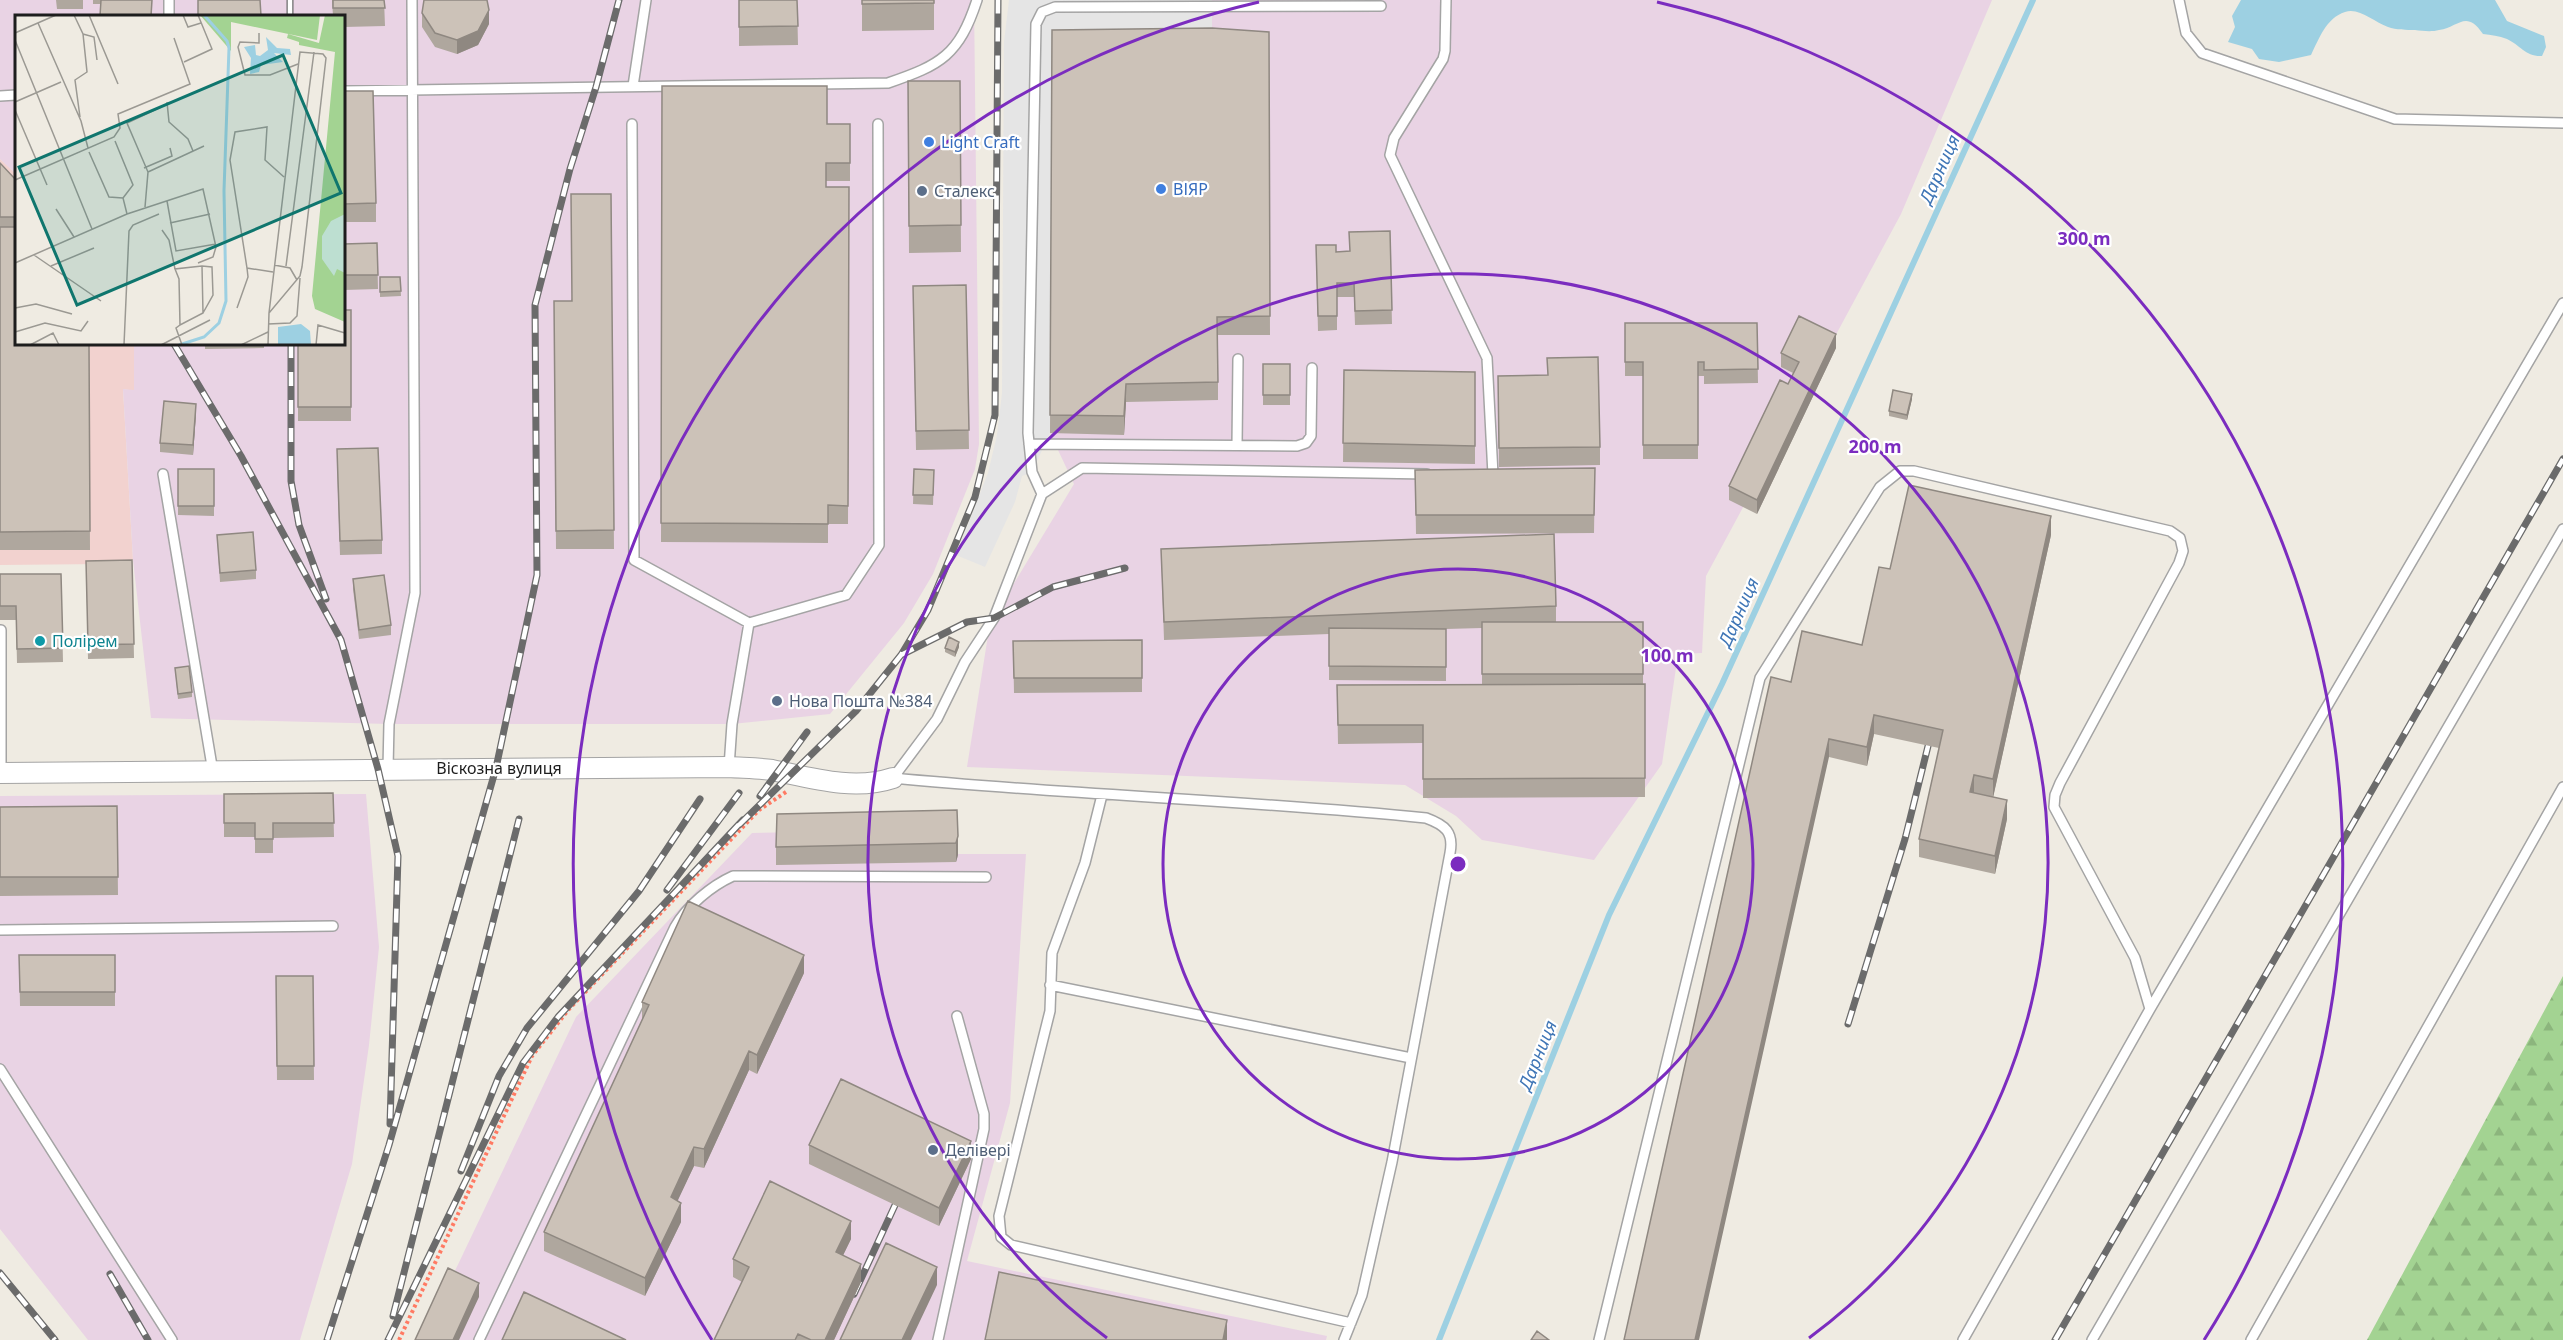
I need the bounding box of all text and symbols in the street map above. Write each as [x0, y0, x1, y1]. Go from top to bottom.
inset map [15, 15, 345, 345]
place label: Light Craft [941, 131, 1020, 153]
water label: Дарниця [1912, 131, 1965, 209]
marker: Light Craft [922, 135, 936, 149]
place label: ВІЯР [1173, 178, 1208, 200]
place label: Сталекс [934, 180, 995, 202]
marker: ВІЯР [1154, 182, 1168, 196]
marker: Сталекс [915, 184, 929, 198]
text: 300 m [2057, 226, 2111, 250]
text: 200 m [1848, 434, 1902, 458]
water label: Дарниця [1711, 574, 1764, 652]
place label: Полірем [52, 630, 118, 652]
marker: Полірем [33, 634, 47, 648]
text: 100 m [1640, 643, 1694, 667]
place label: Нова Пошта №384 [789, 690, 932, 712]
marker: Нова Пошта №384 [770, 694, 784, 708]
street label: Віскозна вулиця [436, 757, 562, 779]
centre of rings [1448, 854, 1468, 874]
water label: Дарниця [1511, 1017, 1562, 1095]
place label: Делівері [945, 1139, 1011, 1161]
marker: Делівері [926, 1143, 940, 1157]

